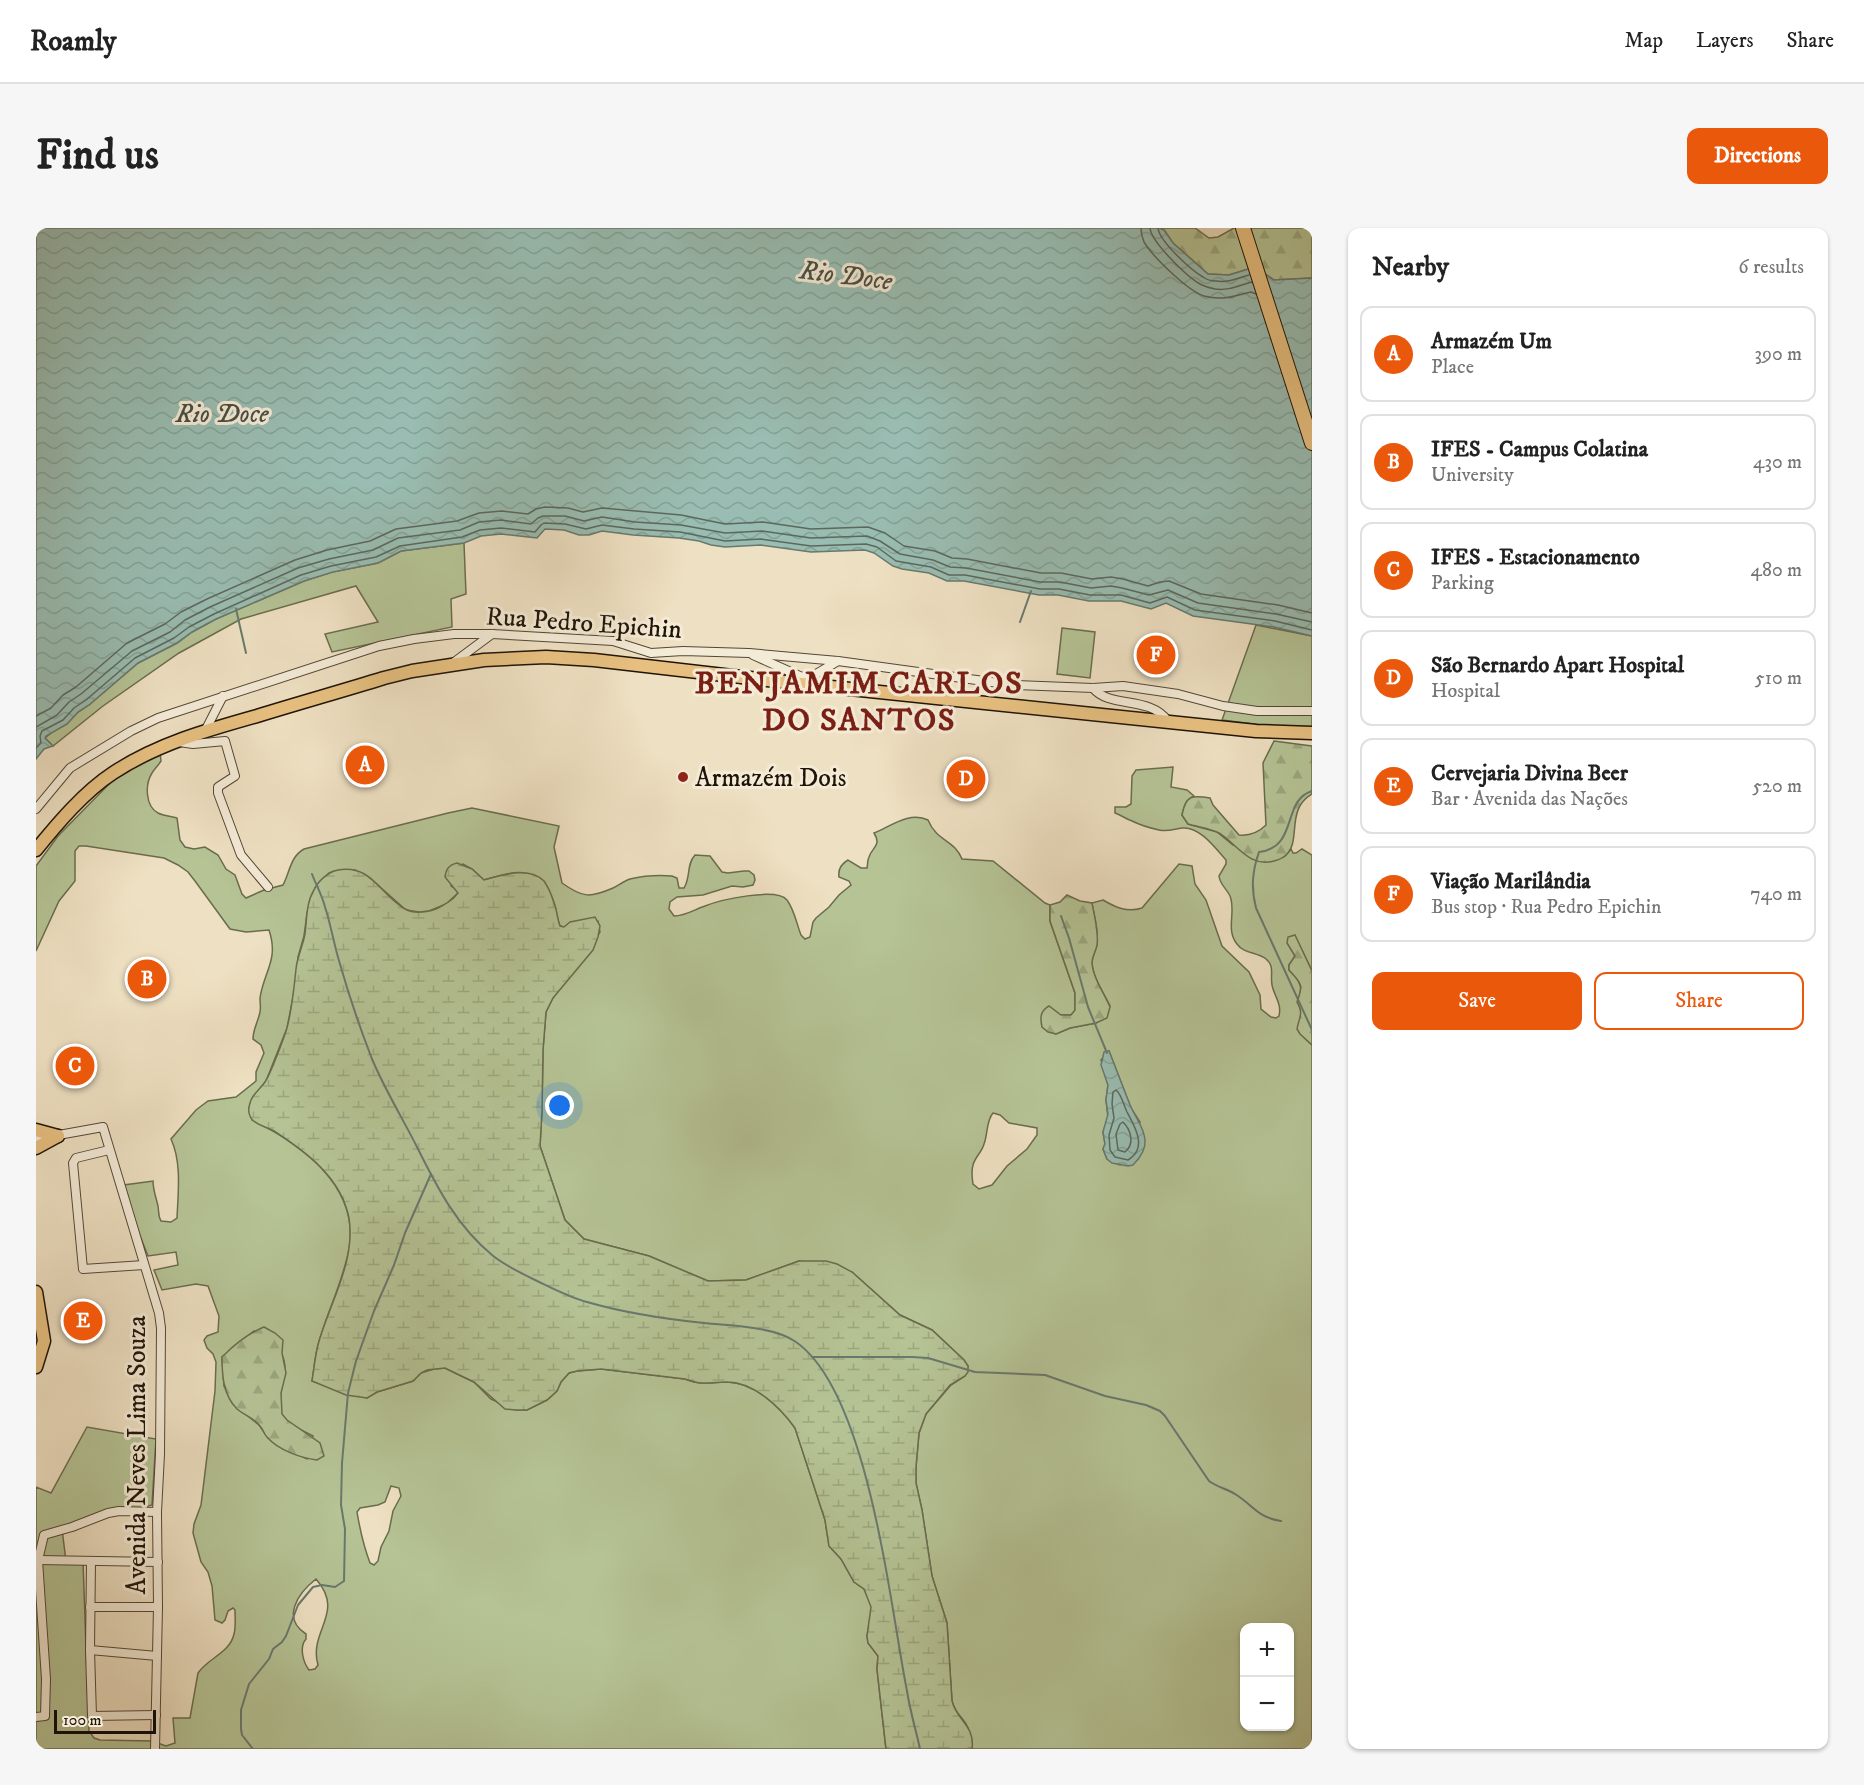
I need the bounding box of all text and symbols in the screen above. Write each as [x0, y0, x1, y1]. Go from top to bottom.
text: Roamly [30, 24, 116, 59]
text: Map [1624, 28, 1663, 54]
text: Layers [1696, 28, 1754, 54]
text: Share [1787, 28, 1834, 54]
button: Directions [1687, 128, 1828, 184]
text: Find us [36, 130, 159, 182]
text: Nearby [1372, 251, 1449, 284]
water label: Rio Doce [797, 253, 895, 299]
text: 6 results [1738, 255, 1804, 280]
text: Armazém Um [1431, 328, 1552, 355]
text: A [1387, 342, 1400, 367]
text: 390 m [1754, 342, 1802, 367]
text: Place [1431, 355, 1474, 380]
water label: Rio Doce [175, 397, 269, 431]
text: IFES - Campus Colatina [1431, 436, 1648, 463]
text: B [1387, 450, 1400, 475]
text: 430 m [1753, 450, 1802, 475]
text: University [1431, 463, 1514, 488]
text: IFES - Estacionamento [1431, 544, 1640, 571]
text: C [1387, 558, 1400, 583]
text: 480 m [1750, 558, 1802, 583]
text: Parking [1431, 571, 1494, 596]
street label: Rua Pedro Epichin [485, 600, 683, 647]
pin: F [1136, 632, 1176, 678]
text: São Bernardo Apart Hospital [1431, 652, 1684, 679]
district label: BENJAMIM CARLOS DO SANTOS [695, 664, 1023, 741]
text: D [1386, 666, 1401, 691]
text: 510 m [1755, 666, 1802, 691]
text: Hospital [1431, 679, 1500, 704]
pin: A [346, 742, 384, 788]
pin: D [946, 756, 986, 802]
text: Cervejaria Divina Beer [1431, 760, 1628, 787]
place label: Armazém Dois [695, 762, 846, 795]
marker: Armazém Dois [676, 770, 690, 784]
text: E [1386, 774, 1401, 799]
text: 520 m [1752, 774, 1802, 799]
text: Bar · Avenida das Nações [1431, 787, 1628, 812]
text: Viação Marilândia [1431, 868, 1591, 895]
text: F [1387, 882, 1400, 907]
text: 740 m [1750, 882, 1802, 907]
text: Bus stop · Rua Pedro Epichin [1431, 895, 1661, 920]
pin: B [128, 956, 166, 1002]
button: Save [1372, 972, 1582, 1030]
button: Share [1594, 972, 1804, 1030]
pin: C [56, 1044, 94, 1088]
your location [545, 1091, 574, 1120]
pin: E [64, 1298, 102, 1344]
street label: Avenida Neves Lima Souza [121, 1316, 154, 1594]
map controls [1240, 1623, 1294, 1731]
button: + [1240, 1623, 1294, 1677]
button: − [1240, 1677, 1294, 1731]
scale bar [54, 1707, 156, 1734]
text: 100 m [63, 1710, 102, 1730]

